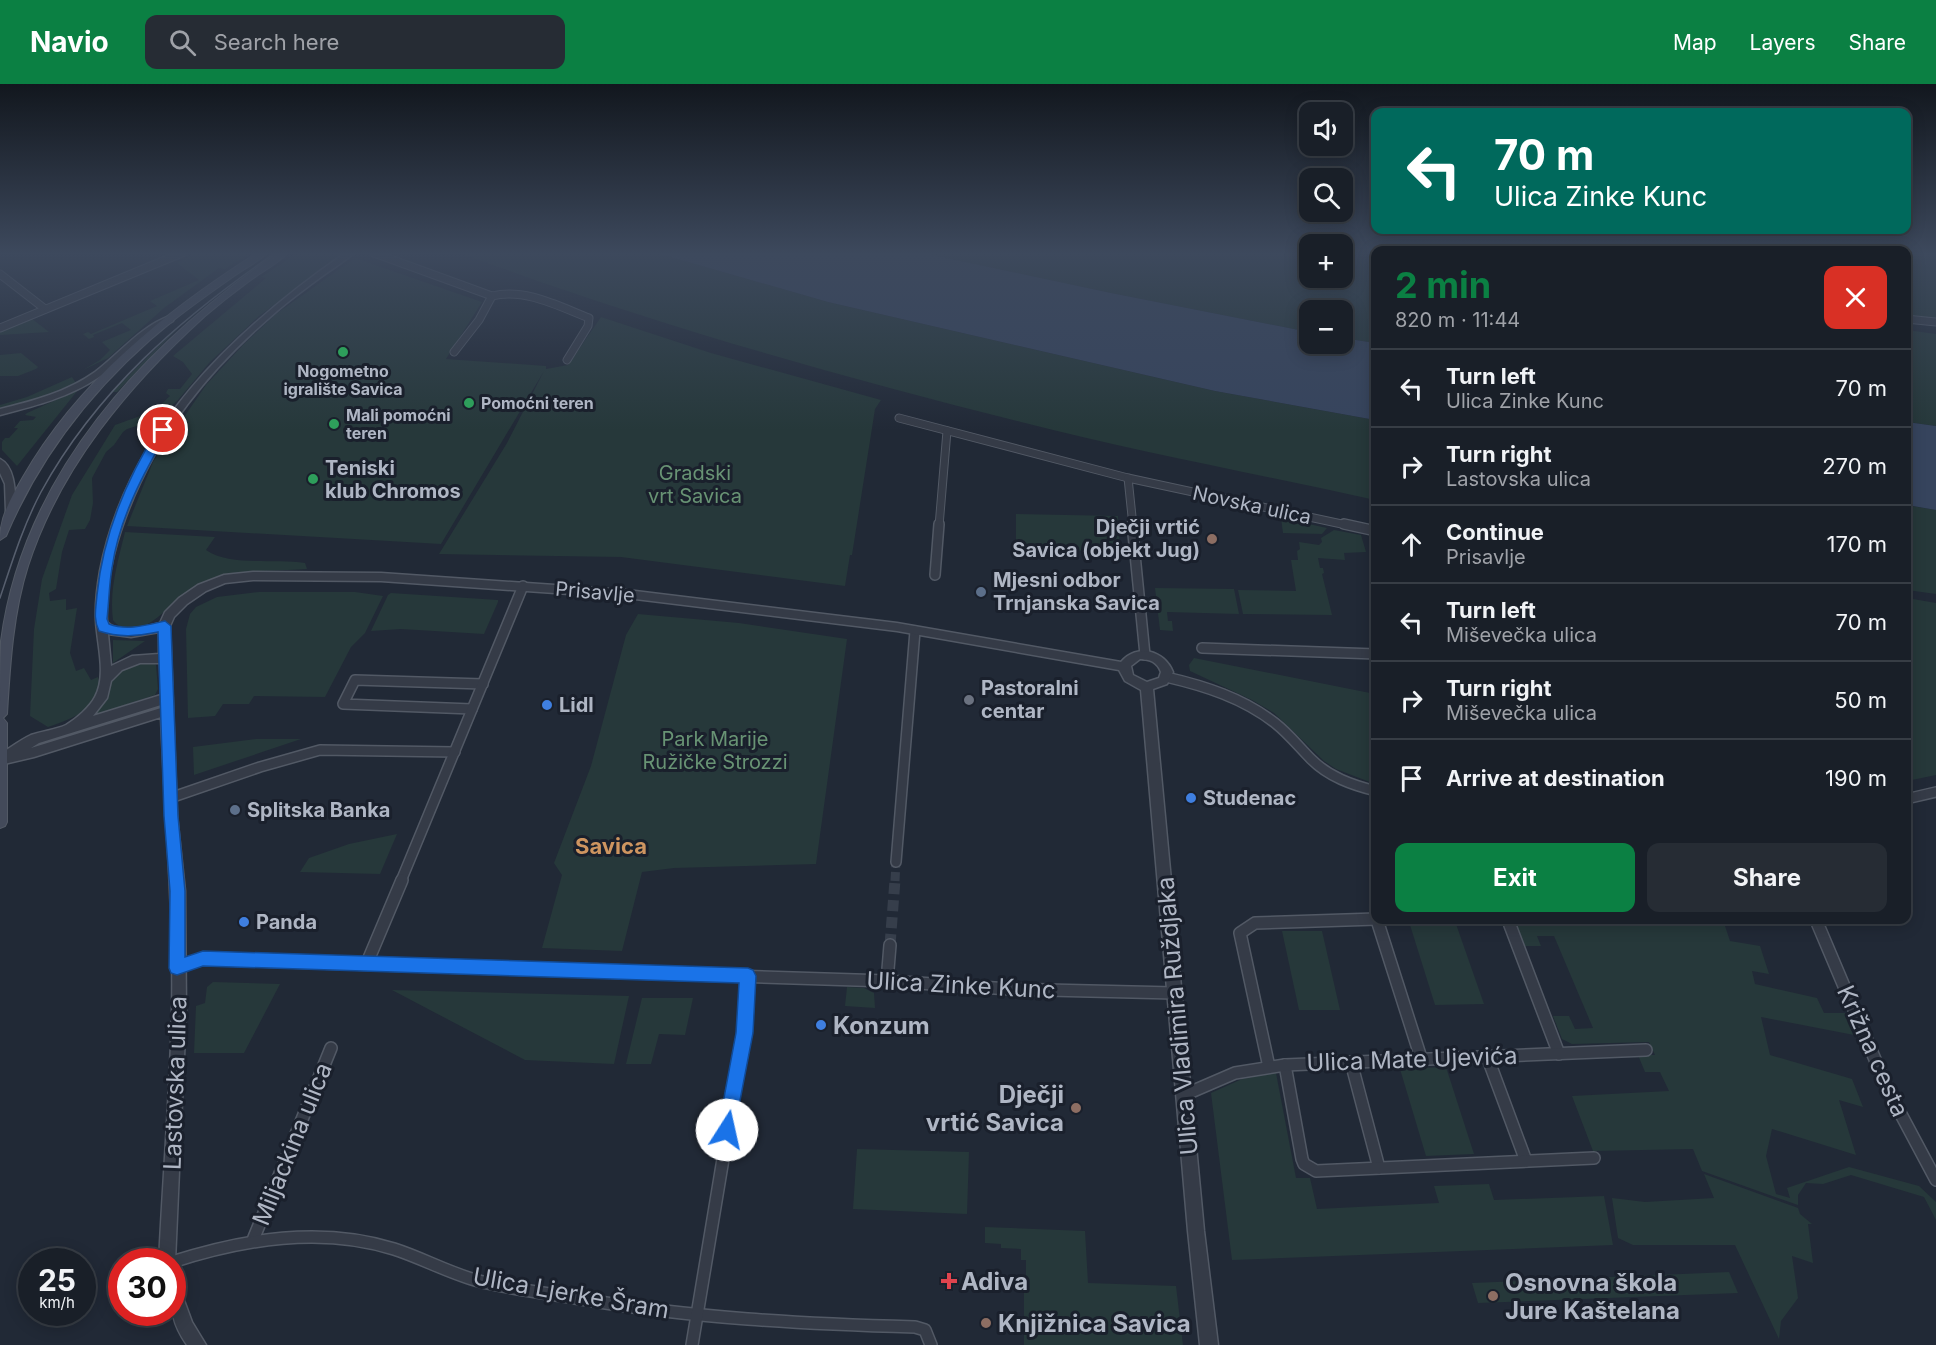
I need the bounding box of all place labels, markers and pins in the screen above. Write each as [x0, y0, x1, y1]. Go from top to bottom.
marker: Nogometno igralište Savica [336, 345, 350, 359]
place label: Nogometno igralište Savica [284, 361, 402, 399]
place label: Pomoćni teren [481, 393, 594, 413]
marker: Pomoćni teren [462, 396, 476, 410]
pin [137, 404, 188, 455]
place label: Mali pomoćni teren [346, 405, 451, 443]
marker: Mali pomoćni teren [327, 417, 341, 431]
place label: Teniski klub Chromos [325, 456, 461, 503]
marker: Teniski klub Chromos [306, 472, 320, 486]
place label: Dječji vrtić Savica (objekt Jug) [1012, 515, 1200, 562]
marker: Dječji vrtić Savica (objekt Jug) [1205, 532, 1219, 546]
place label: Mjesni odbor Trnjanska Savica [993, 568, 1160, 615]
marker: Mjesni odbor Trnjanska Savica [974, 585, 988, 599]
place label: Pastoralni centar [981, 676, 1079, 723]
place label: Lidl [559, 693, 594, 717]
marker: Pastoralni centar [962, 693, 976, 707]
marker: Lidl [540, 698, 554, 712]
place label: Studenac [1203, 786, 1296, 810]
marker: Studenac [1184, 791, 1198, 805]
place label: Splitska Banka [247, 798, 390, 822]
marker: Splitska Banka [228, 803, 242, 817]
place label: Panda [256, 910, 317, 934]
marker: Panda [237, 915, 251, 929]
place label: Konzum [833, 1011, 930, 1040]
marker: Konzum [814, 1018, 828, 1032]
place label: Dječji vrtić Savica [926, 1080, 1064, 1137]
marker: Dječji vrtić Savica [1069, 1101, 1083, 1115]
place label: Adiva [961, 1267, 1028, 1296]
place label: Osnovna škola Jure Kaštelana [1505, 1268, 1680, 1325]
marker: Adiva [942, 1274, 956, 1288]
marker: Osnovna škola Jure Kaštelana [1486, 1289, 1500, 1303]
place label: Knjižnica Savica [998, 1309, 1191, 1338]
marker: Knjižnica Savica [979, 1316, 993, 1330]

